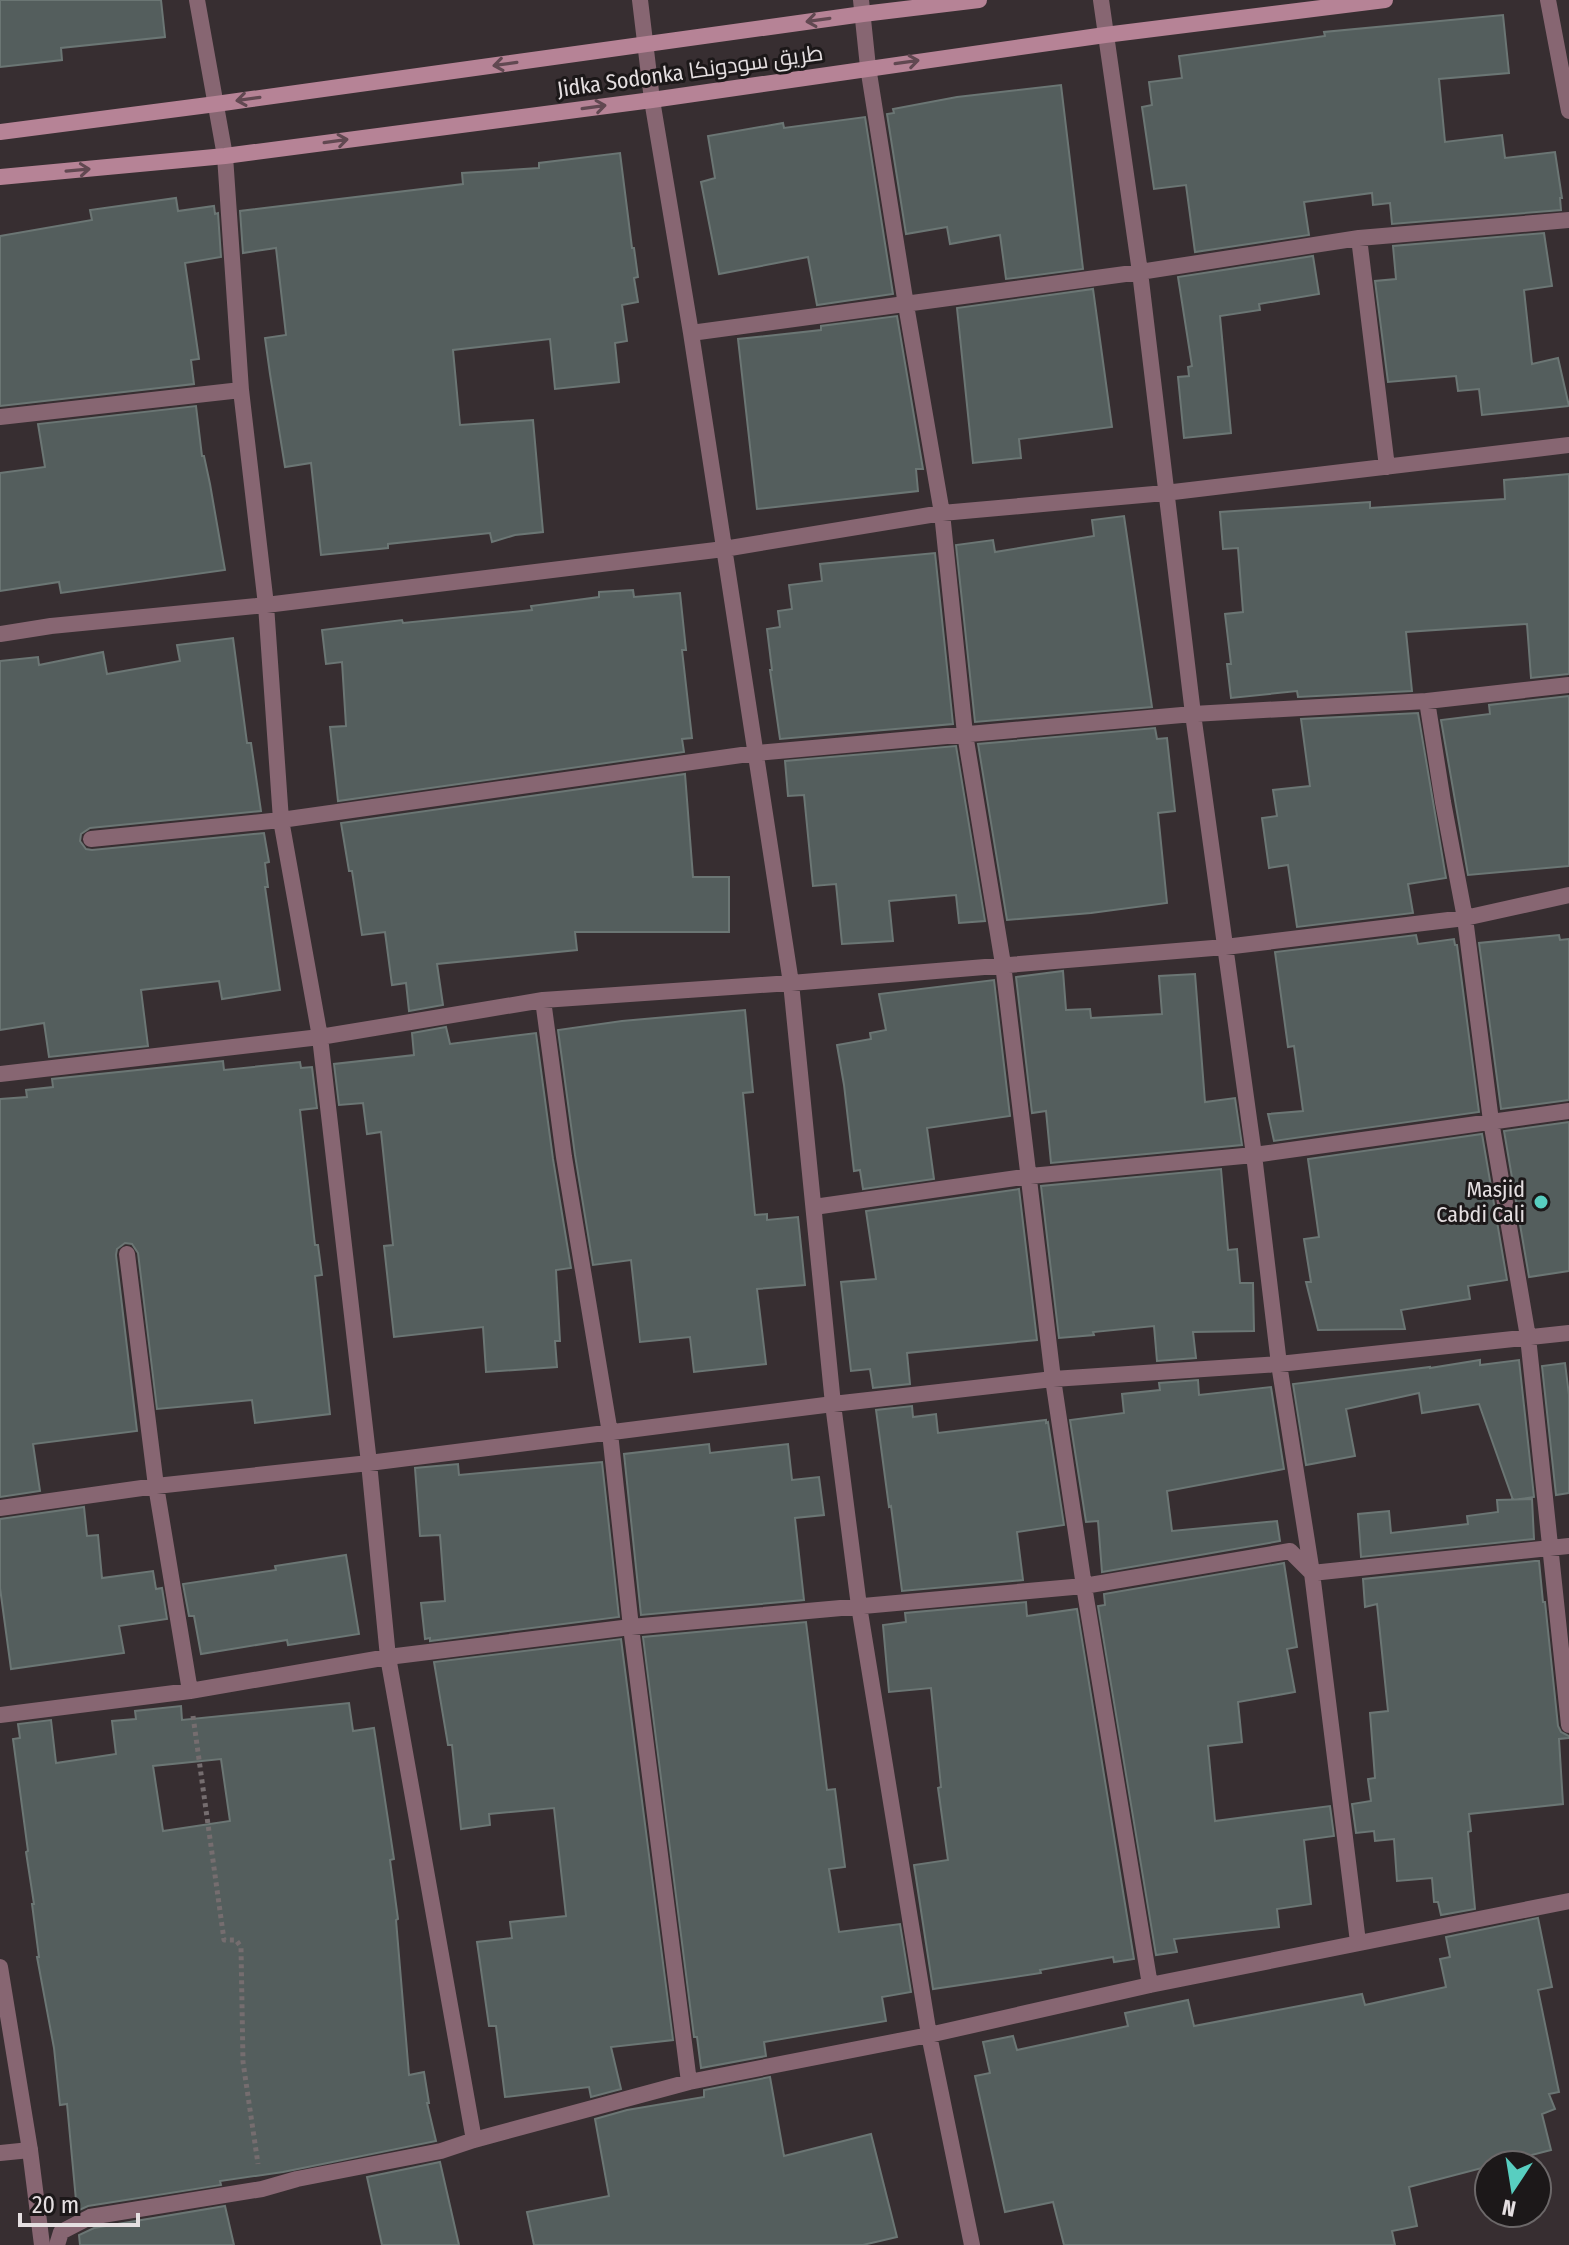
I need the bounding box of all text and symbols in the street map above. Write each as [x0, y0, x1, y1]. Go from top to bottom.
one-way arrow [806, 13, 831, 28]
street label: Jidka Sodonka طريق سودونكا [555, 39, 825, 103]
one-way arrow [893, 54, 919, 69]
one-way arrow [493, 57, 518, 72]
one-way arrow [235, 92, 261, 107]
one-way arrow [581, 99, 606, 114]
one-way arrow [323, 133, 348, 148]
one-way arrow [64, 162, 91, 177]
place label: Masjid Cabdi Cali [1436, 1176, 1525, 1228]
marker: Masjid Cabdi Cali [1532, 1193, 1550, 1211]
north arrow [1473, 2149, 1553, 2229]
scale bar [20, 2177, 138, 2227]
text: 20 m [32, 2191, 79, 2219]
text: N [1500, 2193, 1518, 2223]

